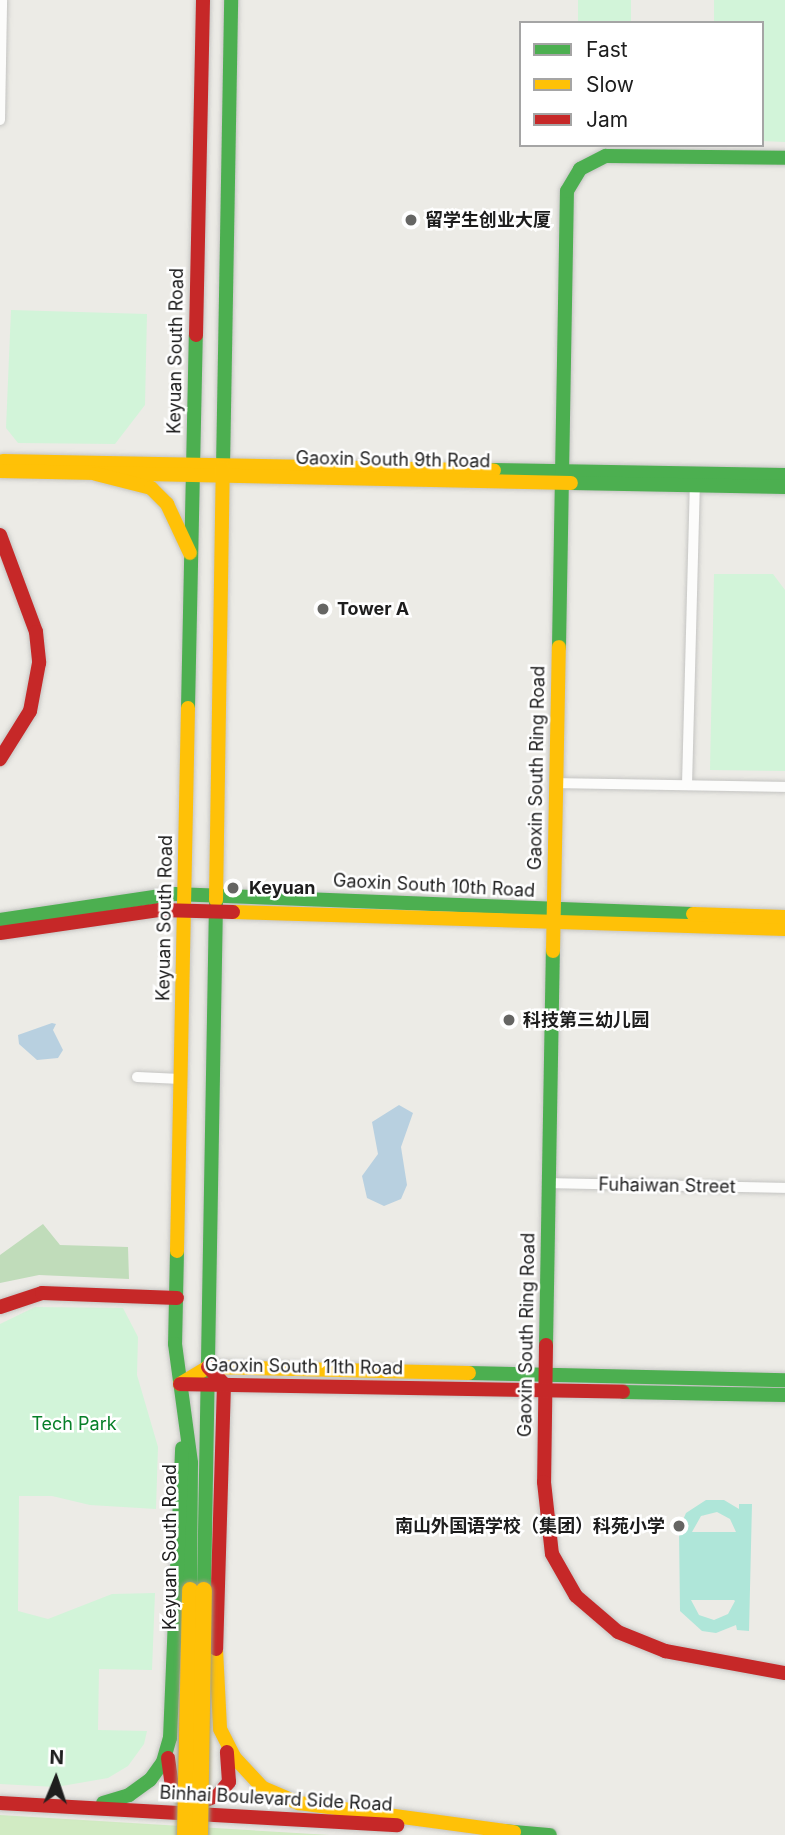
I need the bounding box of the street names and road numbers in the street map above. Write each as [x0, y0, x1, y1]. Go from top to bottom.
street label: Keyuan South Road [164, 268, 188, 434]
street label: Gaoxin South 9th Road [295, 448, 491, 472]
street label: Gaoxin South Ring Road [524, 666, 550, 870]
street label: Keyuan South Road [153, 835, 177, 1001]
street label: Gaoxin South 10th Road [332, 870, 536, 902]
street label: Fuhaiwan Street [598, 1174, 736, 1198]
street label: Gaoxin South Ring Road [514, 1233, 540, 1437]
street label: Gaoxin South 11th Road [205, 1354, 403, 1380]
street label: Keyuan South Road [159, 1464, 181, 1630]
street label: Binhai Boulevard Side Road [159, 1782, 393, 1816]

